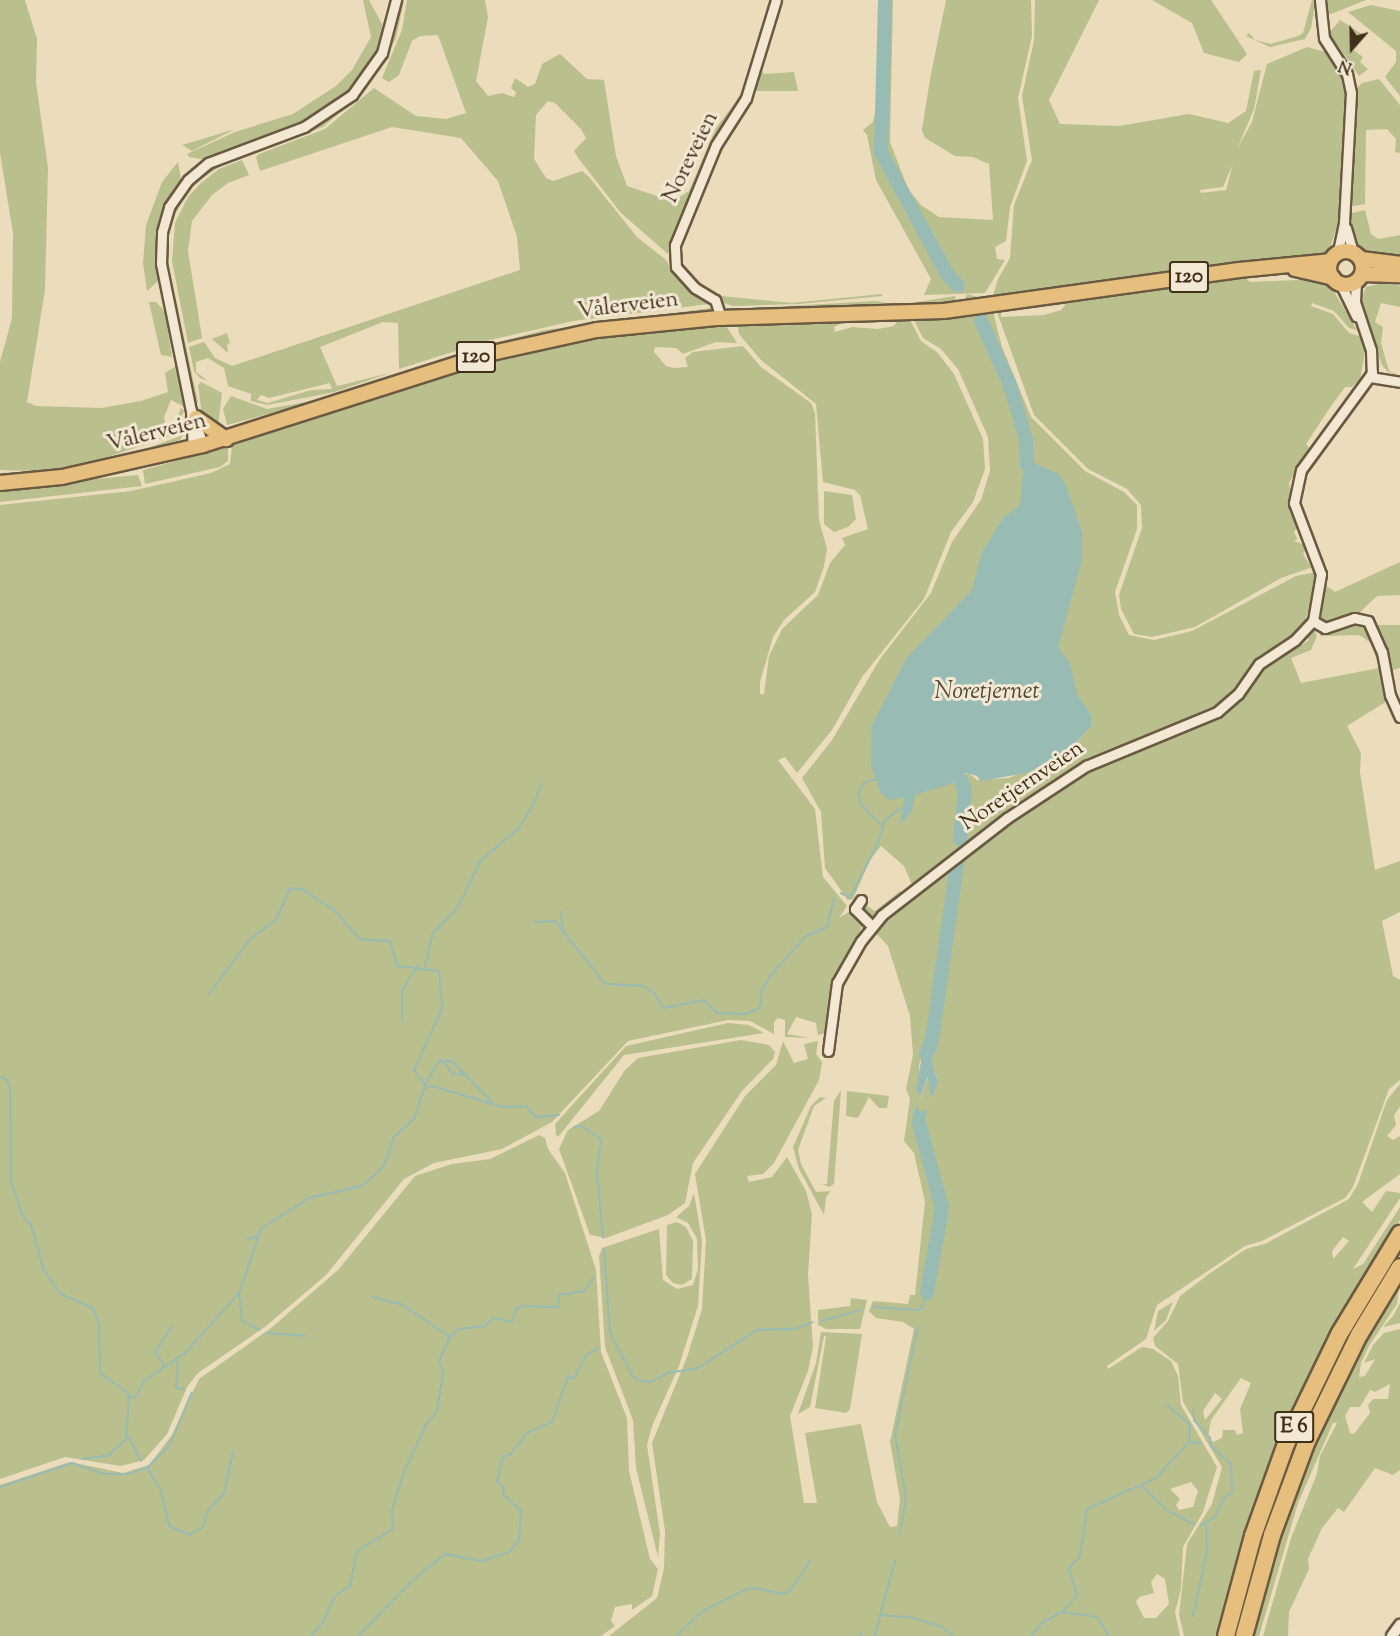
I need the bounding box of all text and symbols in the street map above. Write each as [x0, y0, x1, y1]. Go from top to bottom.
north arrow [1322, 18, 1382, 78]
text: N [1336, 52, 1356, 78]
street label: Noreveien [659, 108, 725, 208]
road number: 120 [1168, 259, 1210, 295]
street label: Vålerveien [576, 288, 680, 326]
road number: 120 [455, 339, 497, 375]
street label: Vålerveien [105, 409, 209, 459]
water label: Noretjernet [934, 679, 1040, 707]
street label: Noretjernveien [956, 736, 1090, 838]
road number: E 6 [1273, 1409, 1315, 1445]

